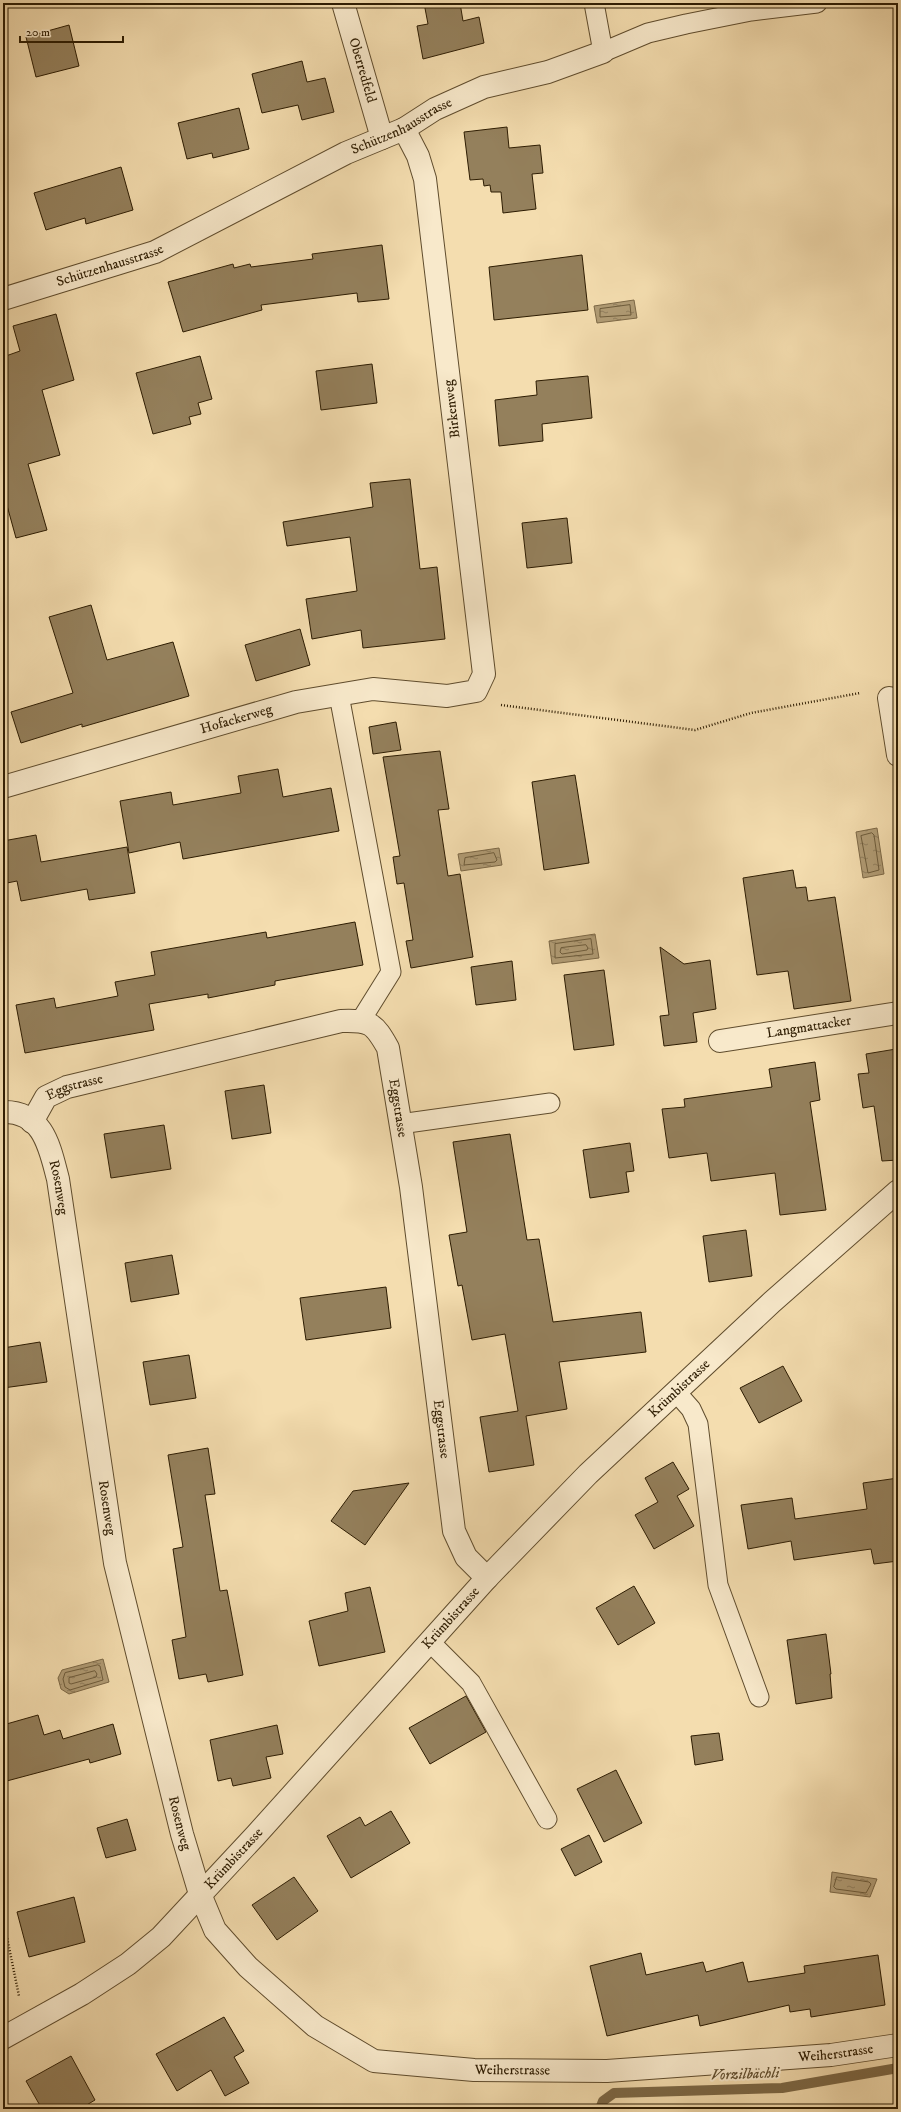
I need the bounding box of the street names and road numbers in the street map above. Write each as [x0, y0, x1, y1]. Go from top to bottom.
street label: Oberredfeld [344, 36, 380, 105]
street label: Schützenhausstrasse [348, 93, 455, 159]
street label: Schützenhausstrasse [54, 240, 167, 291]
street label: Birkenweg [439, 378, 465, 439]
street label: Hofackerweg [198, 700, 275, 738]
street label: Langmattacker [765, 1011, 853, 1043]
street label: Eggstrasse [43, 1070, 105, 1105]
street label: Eggstrasse [384, 1077, 412, 1139]
street label: Rosenweg [44, 1158, 72, 1216]
street label: Krümbistrasse [645, 1355, 714, 1422]
street label: Eggstrasse [429, 1399, 454, 1460]
street label: Rosenweg [94, 1479, 120, 1537]
street label: Krümbistrasse [418, 1583, 484, 1653]
street label: Rosenweg [164, 1794, 195, 1853]
street label: Krümbistrasse [201, 1824, 267, 1893]
street label: Weiherstrasse [797, 2040, 875, 2066]
street label: Weiherstrasse [474, 2061, 550, 2080]

